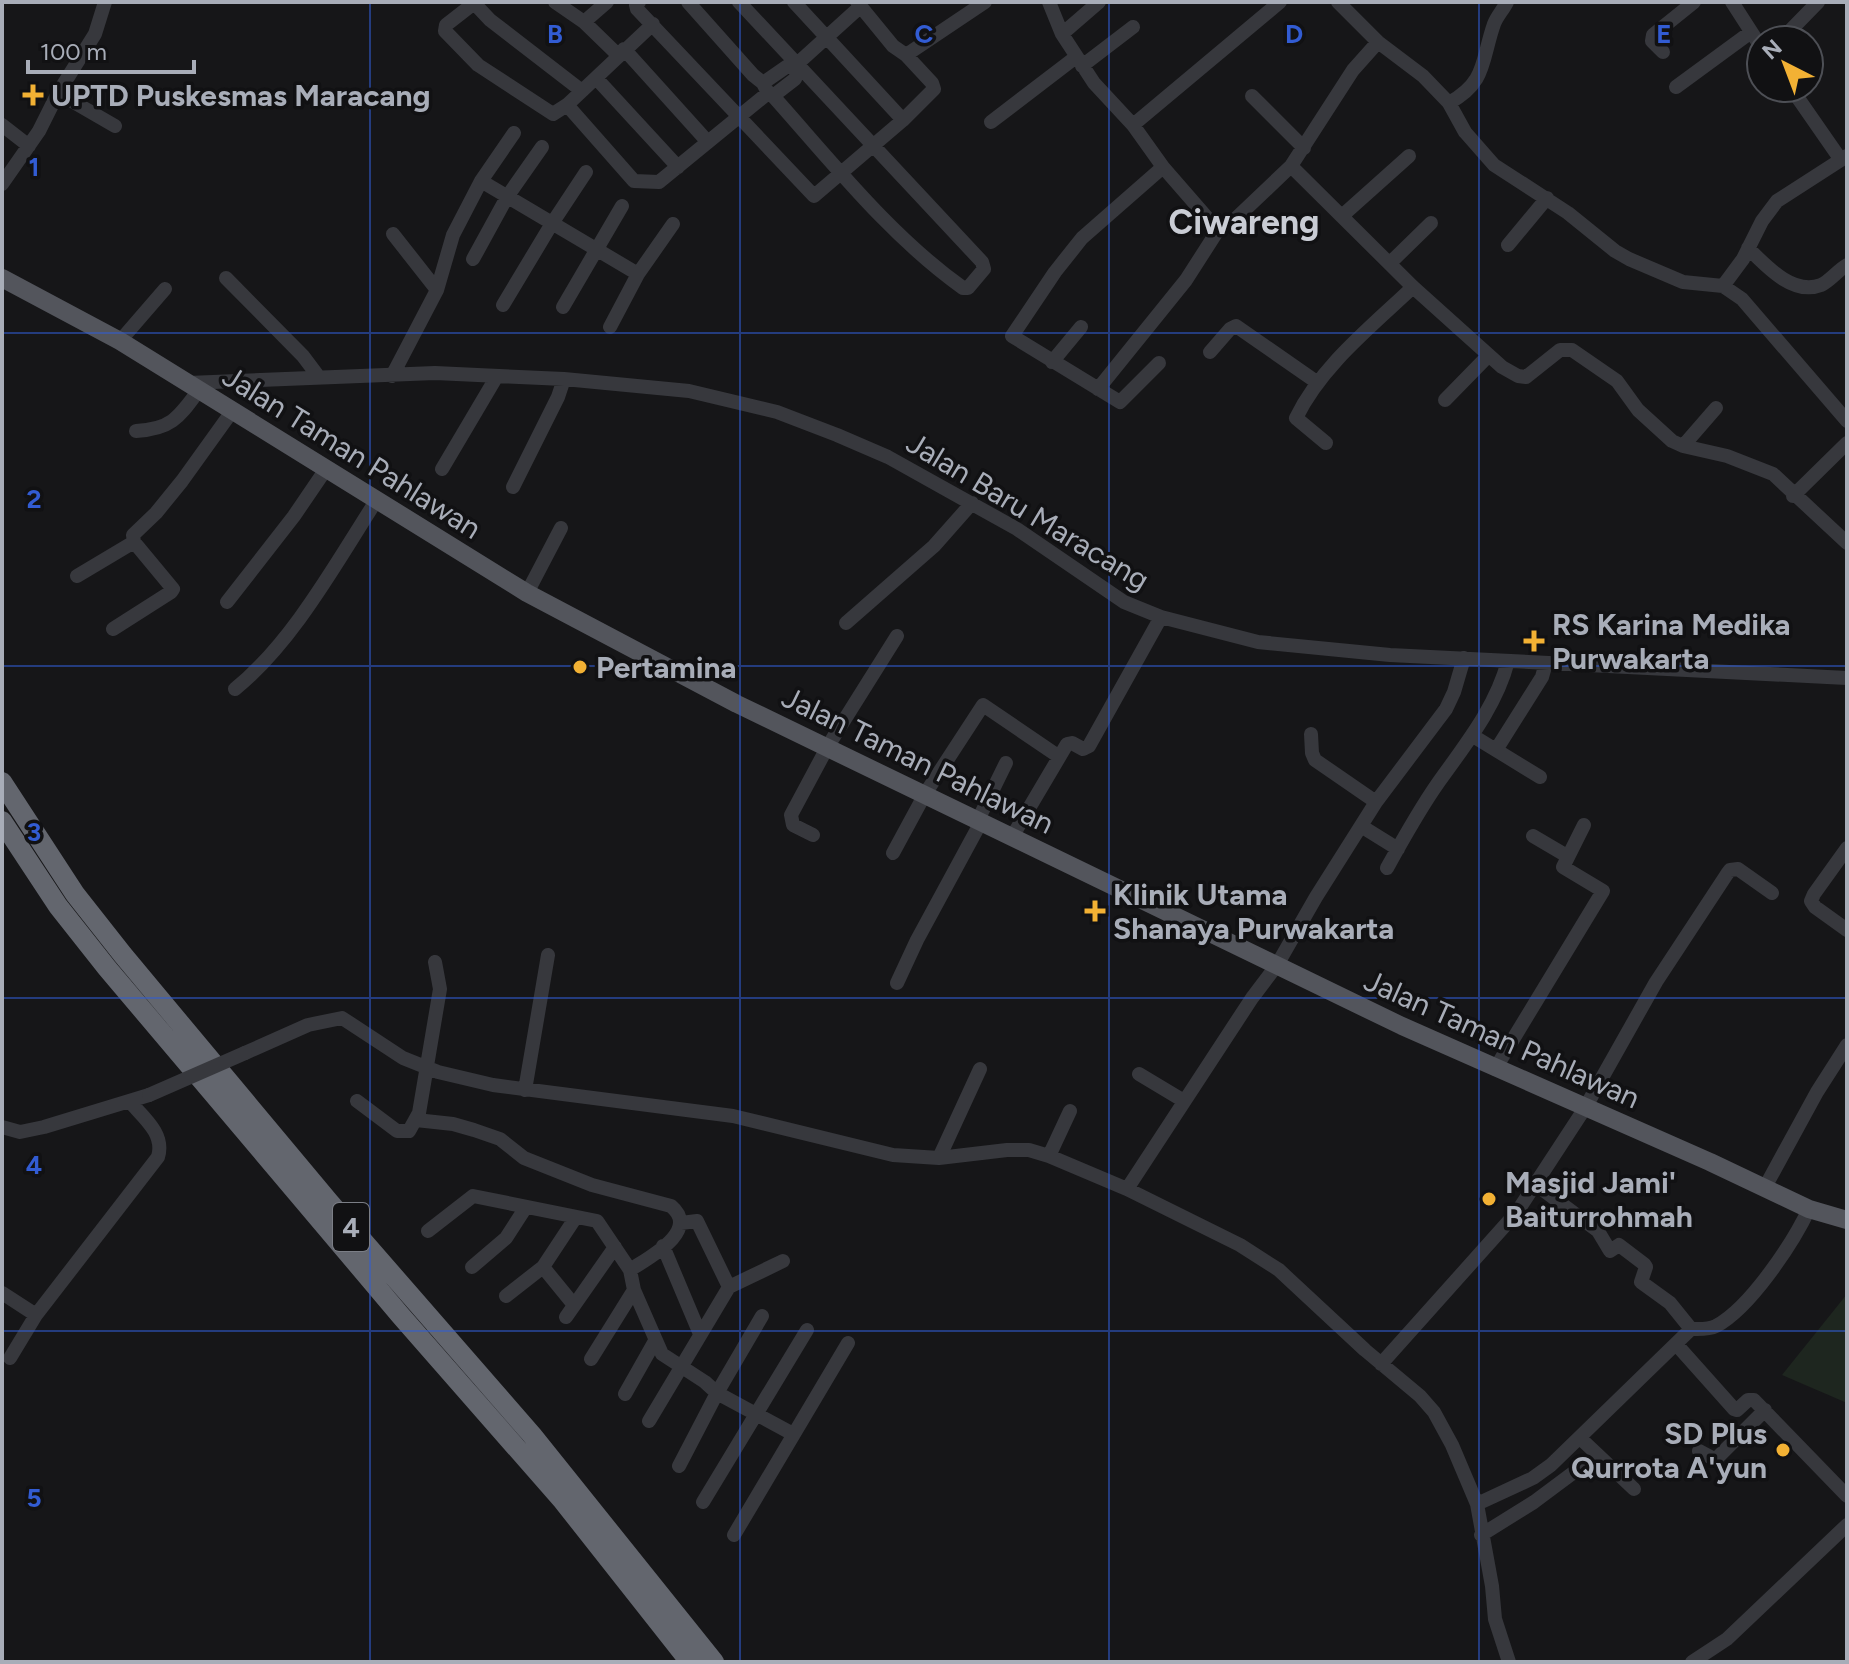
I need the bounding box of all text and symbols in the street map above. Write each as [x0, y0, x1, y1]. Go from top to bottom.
text: B [547, 18, 563, 50]
text: C [915, 18, 934, 50]
text: D [1285, 18, 1303, 50]
text: E [1656, 18, 1672, 50]
scale bar [28, 24, 194, 74]
north arrow [1745, 24, 1825, 104]
text: N [1757, 34, 1787, 65]
text: 100 m [40, 37, 107, 66]
place label: UPTD Puskesmas Maracang [51, 77, 431, 114]
marker: UPTD Puskesmas Maracang [22, 84, 44, 106]
text: 1 [29, 151, 39, 183]
district label: Ciwareng [1169, 202, 1320, 243]
street label: Jalan Taman Pahlawan [216, 357, 488, 547]
street label: Jalan Baru Maracang [900, 424, 1156, 598]
text: 2 [26, 483, 42, 515]
place label: RS Karina Medika Purwakarta [1552, 606, 1791, 677]
marker: RS Karina Medika Purwakarta [1523, 630, 1545, 652]
place label: Pertamina [596, 649, 737, 686]
marker: Pertamina [571, 658, 589, 676]
street label: Jalan Taman Pahlawan [776, 678, 1060, 842]
text: 3 [27, 816, 41, 848]
place label: Klinik Utama Shanaya Purwakarta [1113, 876, 1394, 947]
marker: Klinik Utama Shanaya Purwakarta [1084, 900, 1106, 922]
street label: Jalan Taman Pahlawan [1358, 962, 1646, 1116]
text: 4 [26, 1149, 42, 1181]
place label: Masjid Jami' Baiturrohmah [1505, 1164, 1693, 1235]
marker: Masjid Jami' Baiturrohmah [1480, 1190, 1498, 1208]
road number: 4 [333, 1203, 369, 1251]
place label: SD Plus Qurrota A'yun [1571, 1415, 1767, 1486]
marker: SD Plus Qurrota A'yun [1774, 1441, 1792, 1459]
text: 5 [26, 1482, 42, 1514]

